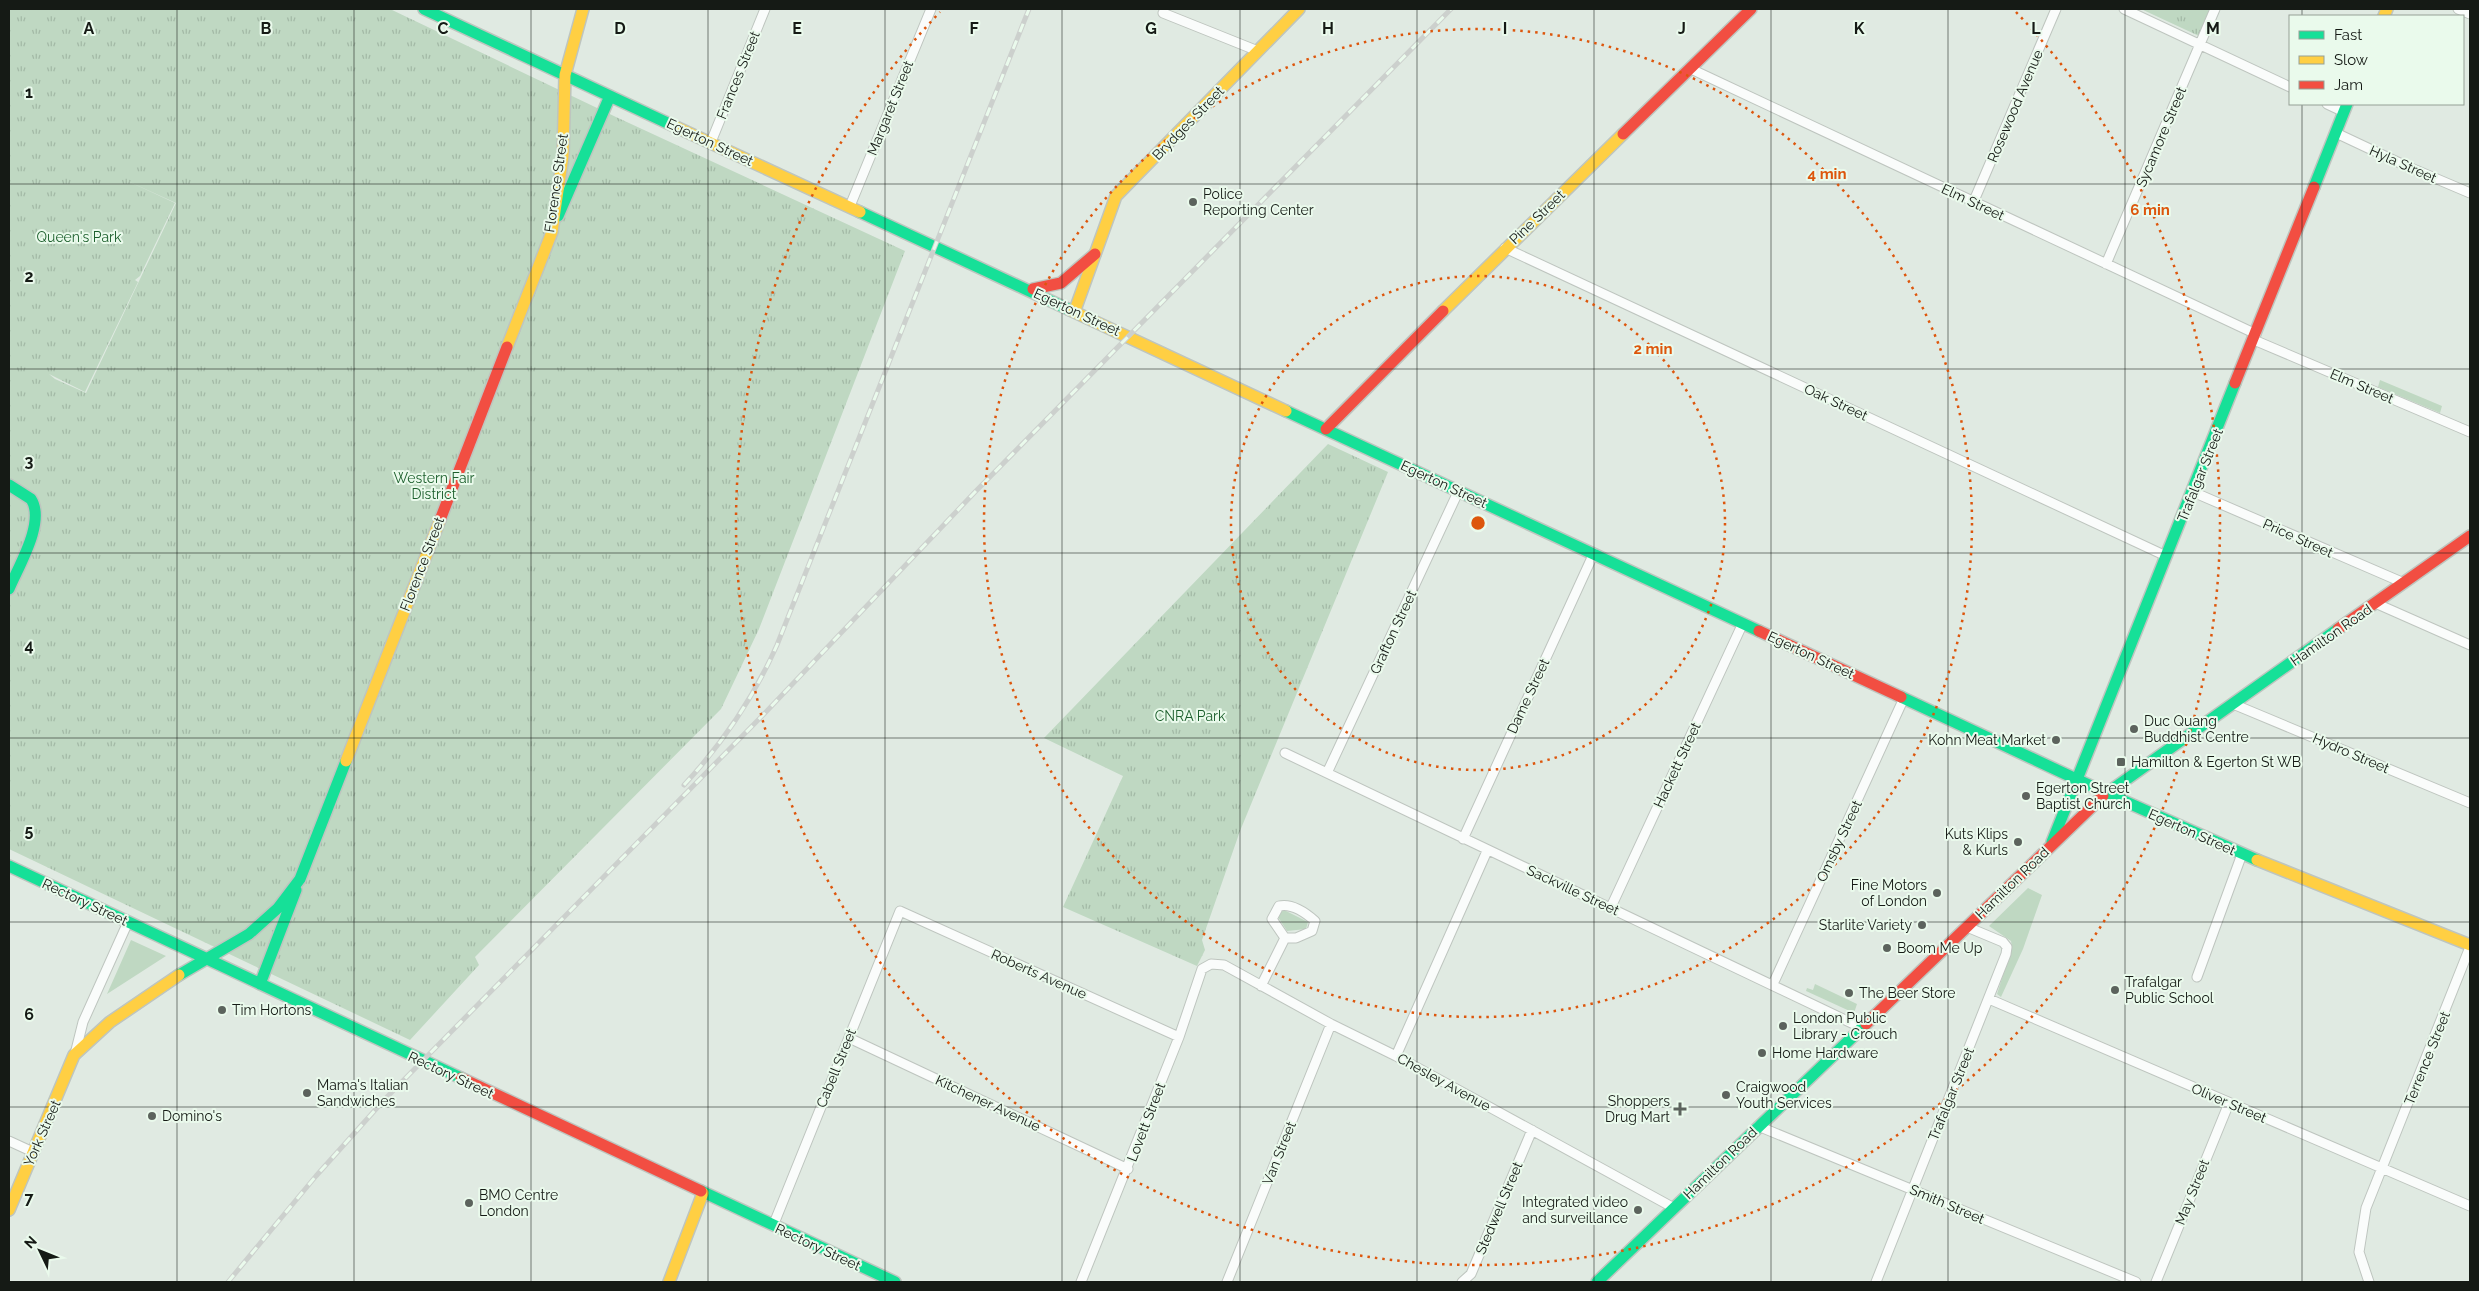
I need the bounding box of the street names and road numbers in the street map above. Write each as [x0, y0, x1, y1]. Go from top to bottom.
street label: Frances Street [713, 28, 763, 121]
street label: Rosewood Avenue [1984, 47, 2046, 165]
street label: Margaret Street [864, 58, 916, 158]
street label: Brydges Street [1149, 83, 1227, 163]
street label: Sycamore Street [2133, 84, 2189, 190]
street label: Egerton Street [664, 115, 756, 169]
street label: Florence Street [541, 132, 571, 233]
street label: Hyla Street [2367, 142, 2439, 186]
street label: Elm Street [1939, 180, 2007, 224]
street label: Pine Street [1506, 187, 1568, 247]
street label: Egerton Street [1031, 285, 1123, 339]
street label: Elm Street [2328, 365, 2397, 407]
street label: Oak Street [1802, 380, 1870, 424]
street label: Trafalgar Street [2174, 426, 2226, 524]
street label: Egerton Street [1398, 457, 1490, 511]
street label: Florence Street [397, 514, 447, 613]
street label: Price Street [2261, 515, 2336, 561]
street label: Grafton Street [1367, 587, 1420, 676]
street label: Hamilton Road [2287, 601, 2375, 669]
street label: Egerton Street [1765, 628, 1857, 682]
street label: Dame Street [1504, 656, 1553, 736]
street label: Hackett Street [1650, 719, 1704, 810]
street label: Hydro Street [2310, 730, 2392, 776]
street label: Omsby Street [1813, 797, 1865, 884]
street label: Egerton Street [2146, 806, 2238, 858]
street label: Hamilton Road [1972, 844, 2052, 922]
street label: Sackville Street [1524, 862, 1622, 919]
street label: Rectory Street [40, 875, 130, 929]
street label: Roberts Avenue [989, 946, 1089, 1002]
street label: Terrence Street [2401, 1009, 2453, 1107]
street label: Cabell Street [813, 1026, 859, 1110]
street label: Trafalgar Street [1925, 1045, 1977, 1143]
street label: Rectory Street [406, 1048, 496, 1102]
street label: Chesley Avenue [1395, 1050, 1493, 1114]
street label: Kitchener Avenue [933, 1072, 1043, 1134]
street label: Lovett Street [1124, 1080, 1168, 1164]
street label: Oliver Street [2189, 1080, 2269, 1126]
street label: York Street [20, 1097, 64, 1169]
street label: Van Street [1259, 1119, 1299, 1187]
street label: Hamilton Road [1680, 1124, 1760, 1202]
street label: May Street [2172, 1157, 2212, 1227]
street label: Stedwell Street [1472, 1159, 1526, 1257]
street label: Smith Street [1907, 1181, 1987, 1227]
street label: Rectory Street [773, 1220, 863, 1274]

